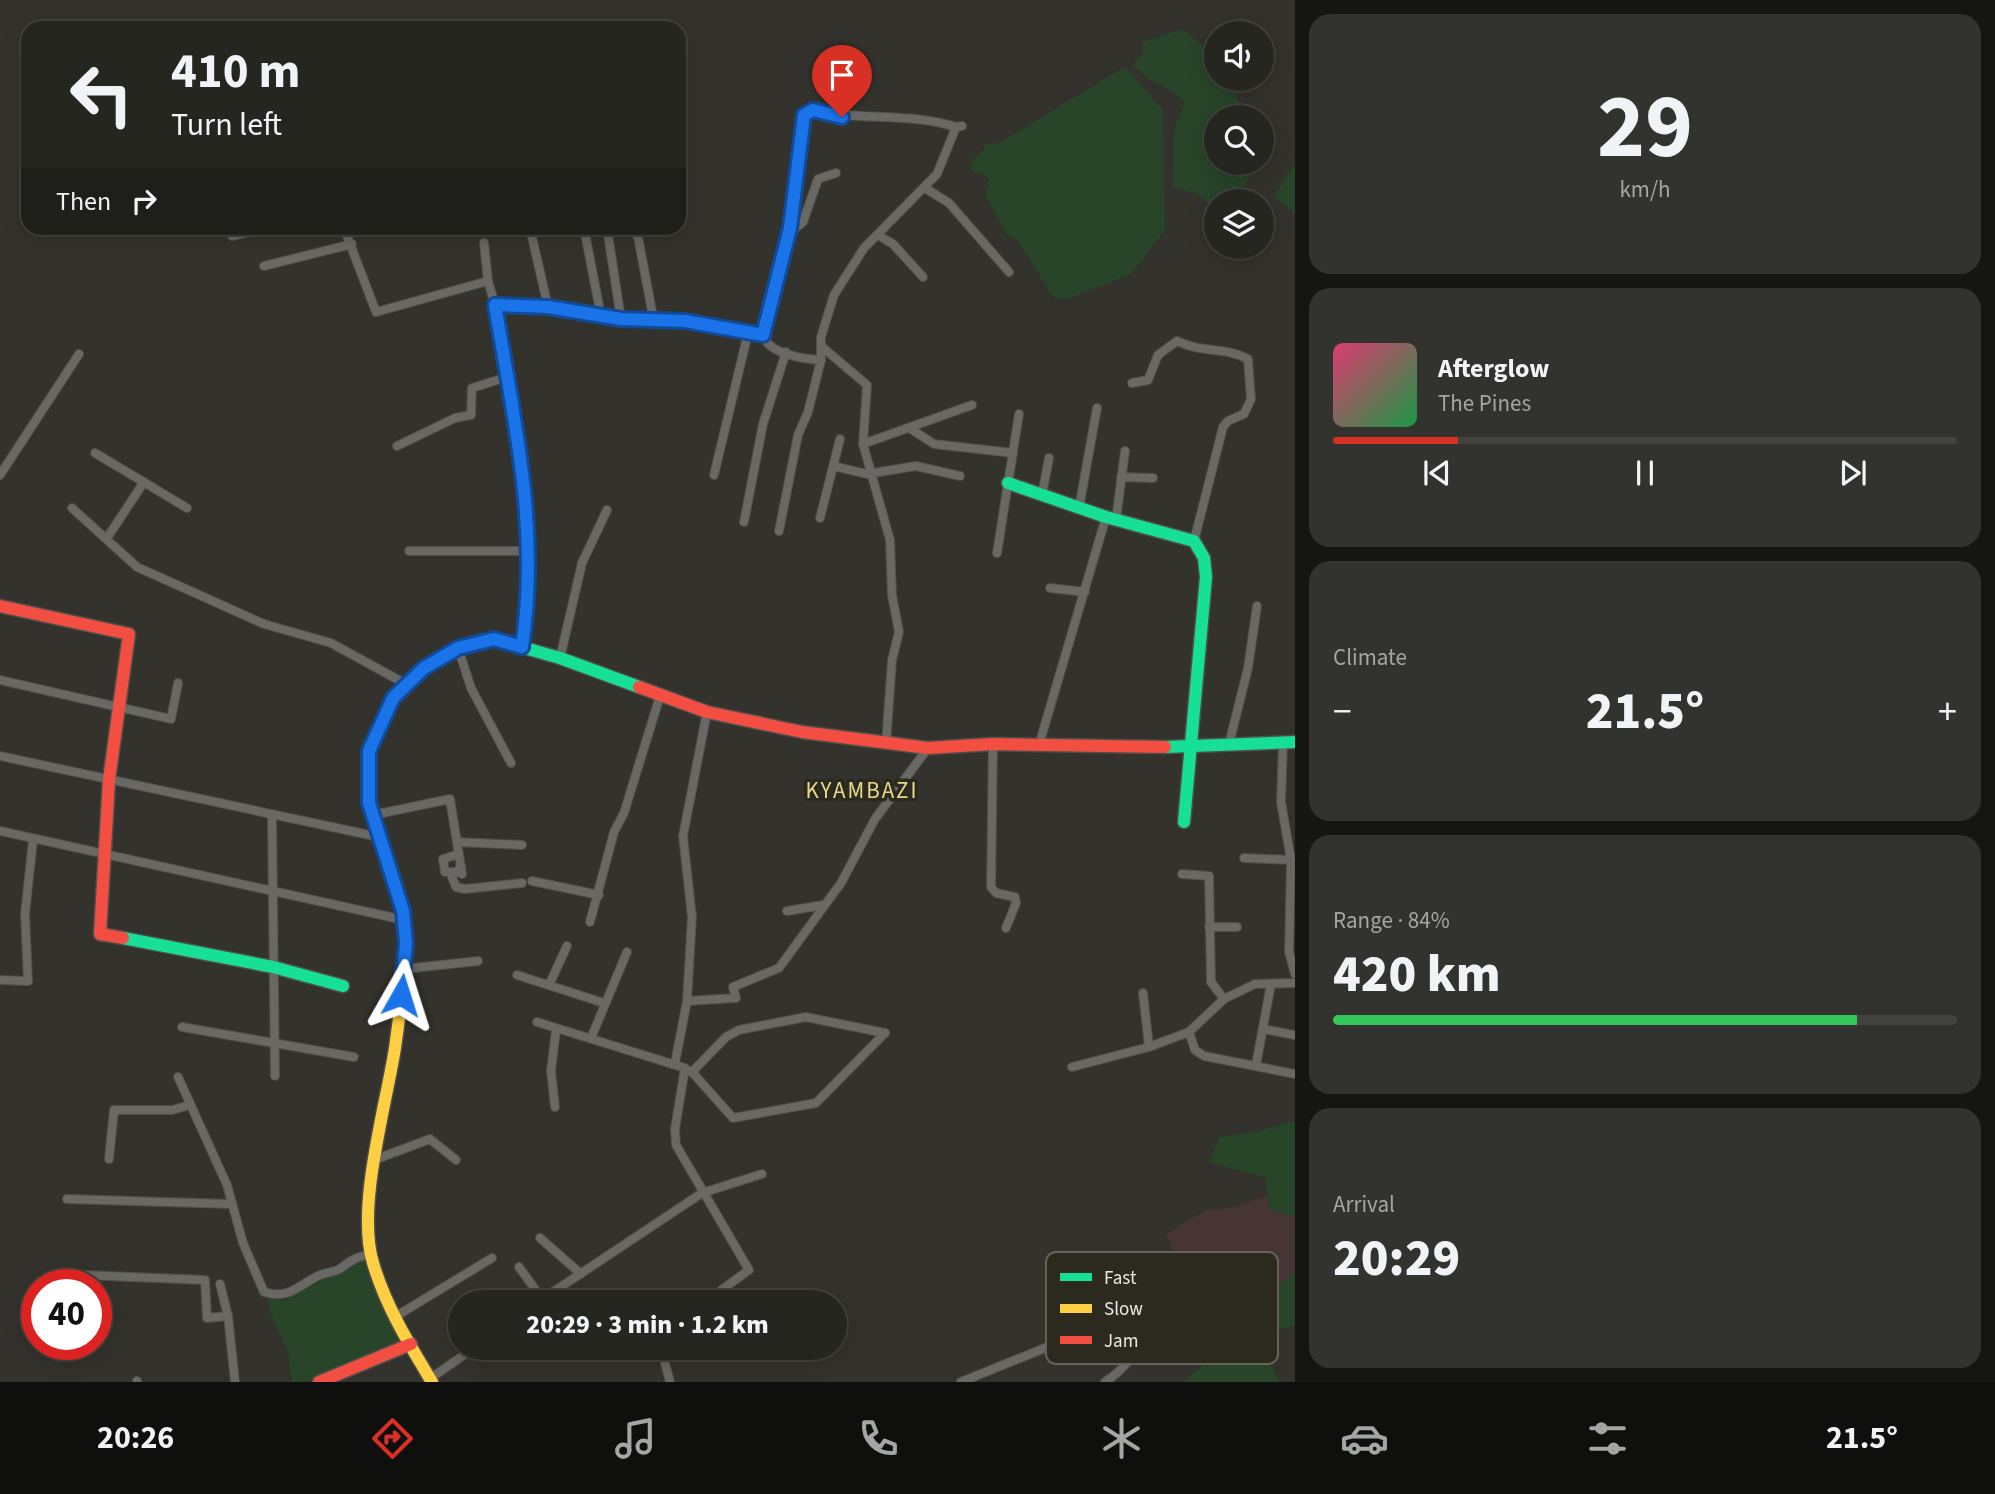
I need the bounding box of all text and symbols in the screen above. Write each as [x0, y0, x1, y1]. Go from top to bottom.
map controls [1204, 21, 1274, 259]
button: sound [1204, 21, 1274, 91]
text: 410 m [171, 37, 300, 107]
pin [812, 45, 872, 117]
icon: left [56, 49, 147, 140]
icon: arrive [823, 56, 861, 94]
text: 29 [1597, 63, 1693, 192]
text: Turn left [171, 102, 282, 148]
button: search [1204, 105, 1274, 175]
text: km/h [1619, 173, 1671, 206]
icon: right [125, 182, 163, 220]
text: Then [56, 183, 111, 220]
button: layers [1204, 189, 1274, 259]
text: Afterglow [1438, 350, 1549, 387]
text: The Pines [1438, 387, 1531, 420]
icon: previous [1418, 454, 1456, 492]
icon: pause [1626, 454, 1664, 492]
icon: next [1834, 454, 1872, 492]
text: Climate [1333, 641, 1407, 674]
text: 21.5° [1586, 675, 1704, 749]
text: − [1333, 685, 1352, 739]
text: + [1938, 685, 1957, 739]
district label: KYAMBAZI [805, 774, 919, 807]
text: Range · 84% [1333, 904, 1450, 937]
text: 420 km [1333, 938, 1501, 1012]
position arrow [364, 958, 438, 1032]
text: Arrival [1333, 1188, 1395, 1221]
text: 20:29 [1333, 1222, 1460, 1296]
legend [1046, 1252, 1278, 1364]
text: Fast [1104, 1265, 1137, 1292]
speed limit sign: 40 [21, 1269, 112, 1360]
text: Slow [1104, 1296, 1143, 1323]
text: 20:29 · 3 min · 1.2 km [526, 1306, 769, 1343]
text: Jam [1104, 1328, 1138, 1355]
icon: directions [368, 1414, 417, 1463]
icon: music [611, 1414, 660, 1463]
icon: phone [854, 1414, 903, 1463]
icon: climate [1097, 1414, 1146, 1463]
icon: car [1340, 1414, 1389, 1463]
icon: filters [1583, 1414, 1632, 1463]
text: 20:26 [97, 1415, 174, 1461]
text: 21.5° [1826, 1415, 1898, 1461]

